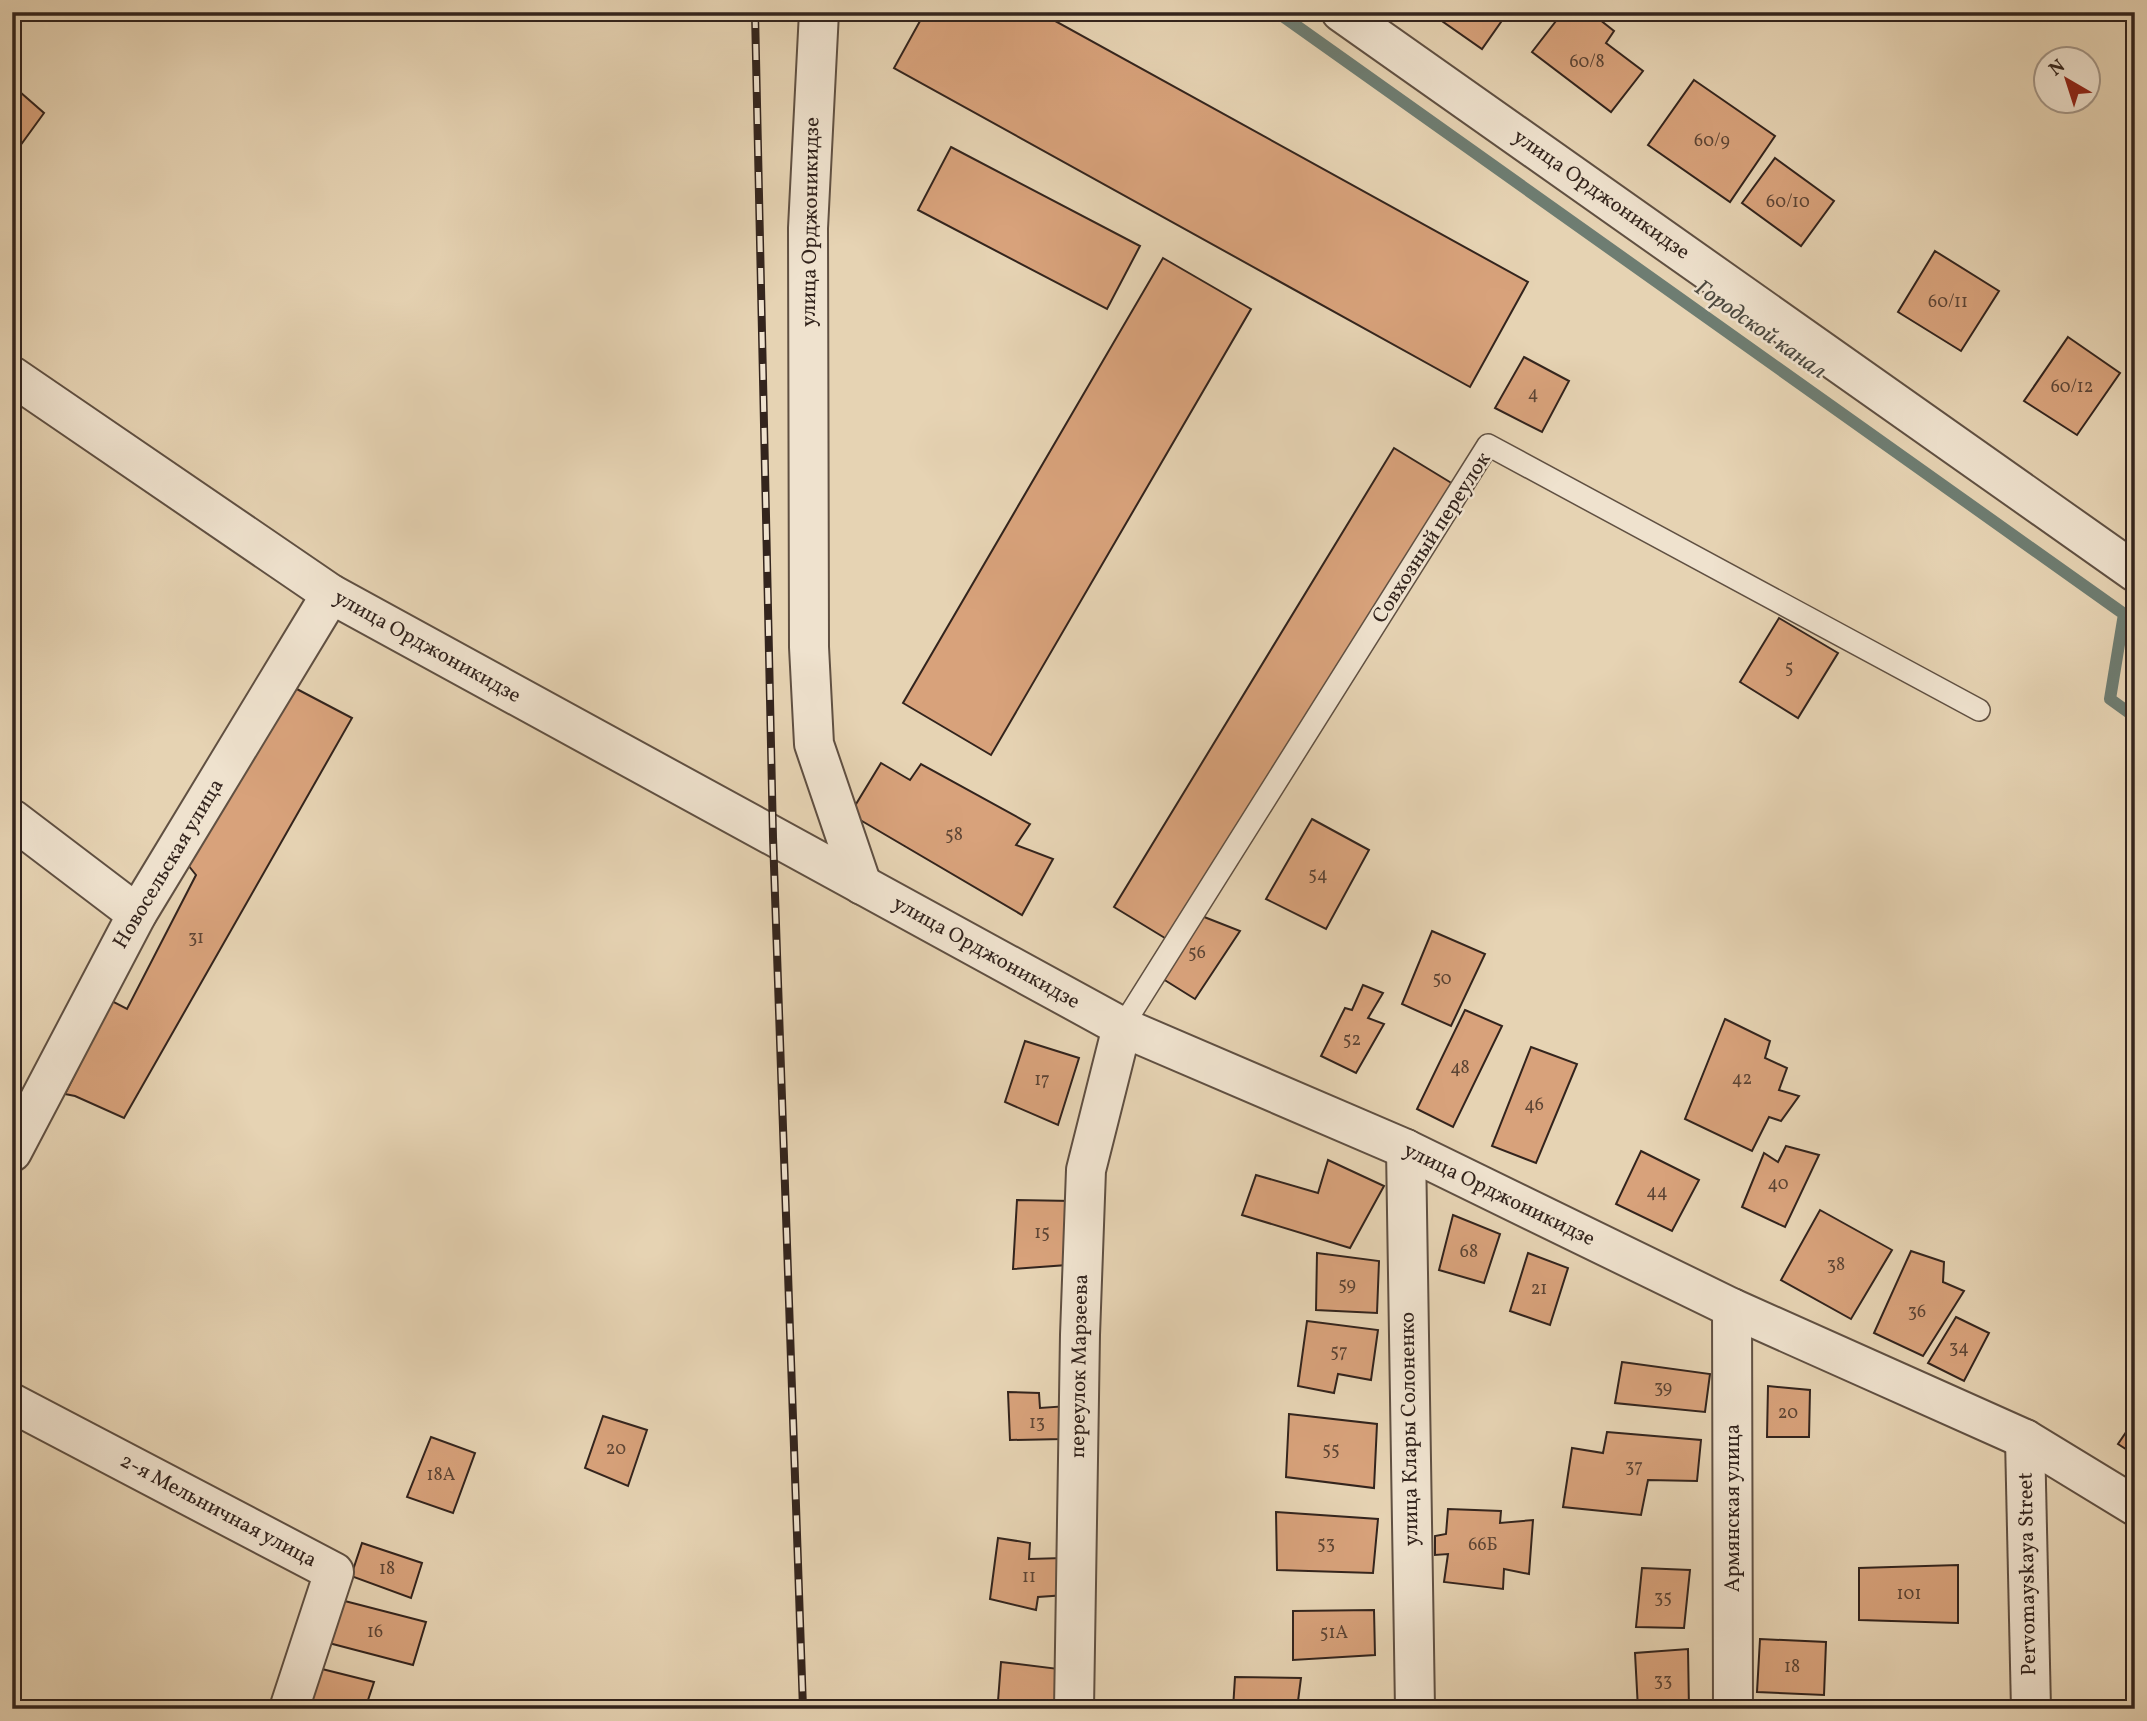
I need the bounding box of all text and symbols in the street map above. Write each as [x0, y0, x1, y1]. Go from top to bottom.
north arrow [2032, 46, 2102, 116]
house number: 60/8 [1569, 50, 1605, 75]
text: N [2044, 54, 2071, 83]
street label: улица Орджоникидзе [795, 117, 827, 327]
street label: улица Орджоникидзе [1507, 123, 1695, 267]
house number: 60/9 [1694, 129, 1730, 154]
house number: 60/10 [1766, 190, 1810, 215]
water label: Городской канал [1688, 273, 1832, 387]
house number: 60/11 [1928, 290, 1968, 315]
house number: 60/12 [2051, 375, 2093, 400]
house number: 4 [1528, 382, 1538, 407]
street label: Совхозный переулок [1366, 447, 1498, 629]
street label: улица Орджоникидзе [328, 583, 526, 711]
house number: 5 [1785, 656, 1793, 681]
street label: Новосельская улица [107, 773, 231, 955]
house number: 58 [945, 823, 963, 848]
house number: 54 [1308, 863, 1328, 888]
street label: улица Орджоникидзе [887, 889, 1085, 1017]
house number: 31 [188, 926, 204, 951]
house number: 56 [1188, 941, 1206, 966]
house number: 50 [1432, 967, 1452, 992]
house number: 52 [1343, 1028, 1361, 1053]
house number: 48 [1450, 1056, 1470, 1081]
house number: 42 [1732, 1067, 1752, 1092]
house number: 17 [1034, 1068, 1050, 1093]
house number: 46 [1524, 1093, 1544, 1118]
street label: улица Орджоникидзе [1398, 1136, 1600, 1254]
house number: 40 [1767, 1172, 1789, 1197]
house number: 44 [1646, 1180, 1668, 1205]
house number: 15 [1034, 1221, 1050, 1246]
house number: 68 [1460, 1240, 1478, 1265]
house number: 38 [1827, 1253, 1845, 1278]
house number: 59 [1338, 1273, 1356, 1298]
street label: переулок Марзеева [1064, 1274, 1096, 1458]
house number: 21 [1531, 1277, 1547, 1302]
house number: 36 [1908, 1300, 1926, 1325]
street label: улица Клары Солоненко [1393, 1312, 1427, 1546]
house number: 34 [1949, 1336, 1969, 1361]
house number: 57 [1330, 1340, 1348, 1365]
house number: 39 [1654, 1376, 1672, 1401]
house number: 20 [1778, 1401, 1798, 1426]
house number: 13 [1029, 1411, 1045, 1436]
street label: Армянская улица [1719, 1424, 1748, 1592]
house number: 20 [606, 1437, 626, 1462]
house number: 55 [1322, 1438, 1340, 1463]
street label: 2-я Мельничная улица [114, 1447, 322, 1575]
house number: 37 [1625, 1455, 1643, 1480]
house number: 18А [427, 1463, 456, 1488]
street label: Pervomayskaya Street [2012, 1472, 2044, 1676]
house number: 53 [1317, 1532, 1335, 1557]
house number: 66Б [1468, 1533, 1498, 1558]
house number: 18 [379, 1557, 395, 1582]
house number: 11 [1022, 1565, 1036, 1590]
house number: 101 [1897, 1582, 1921, 1607]
house number: 35 [1654, 1586, 1672, 1611]
house number: 16 [367, 1620, 383, 1645]
house number: 51А [1320, 1621, 1348, 1646]
house number: 18 [1784, 1655, 1800, 1680]
house number: 33 [1654, 1669, 1672, 1694]

